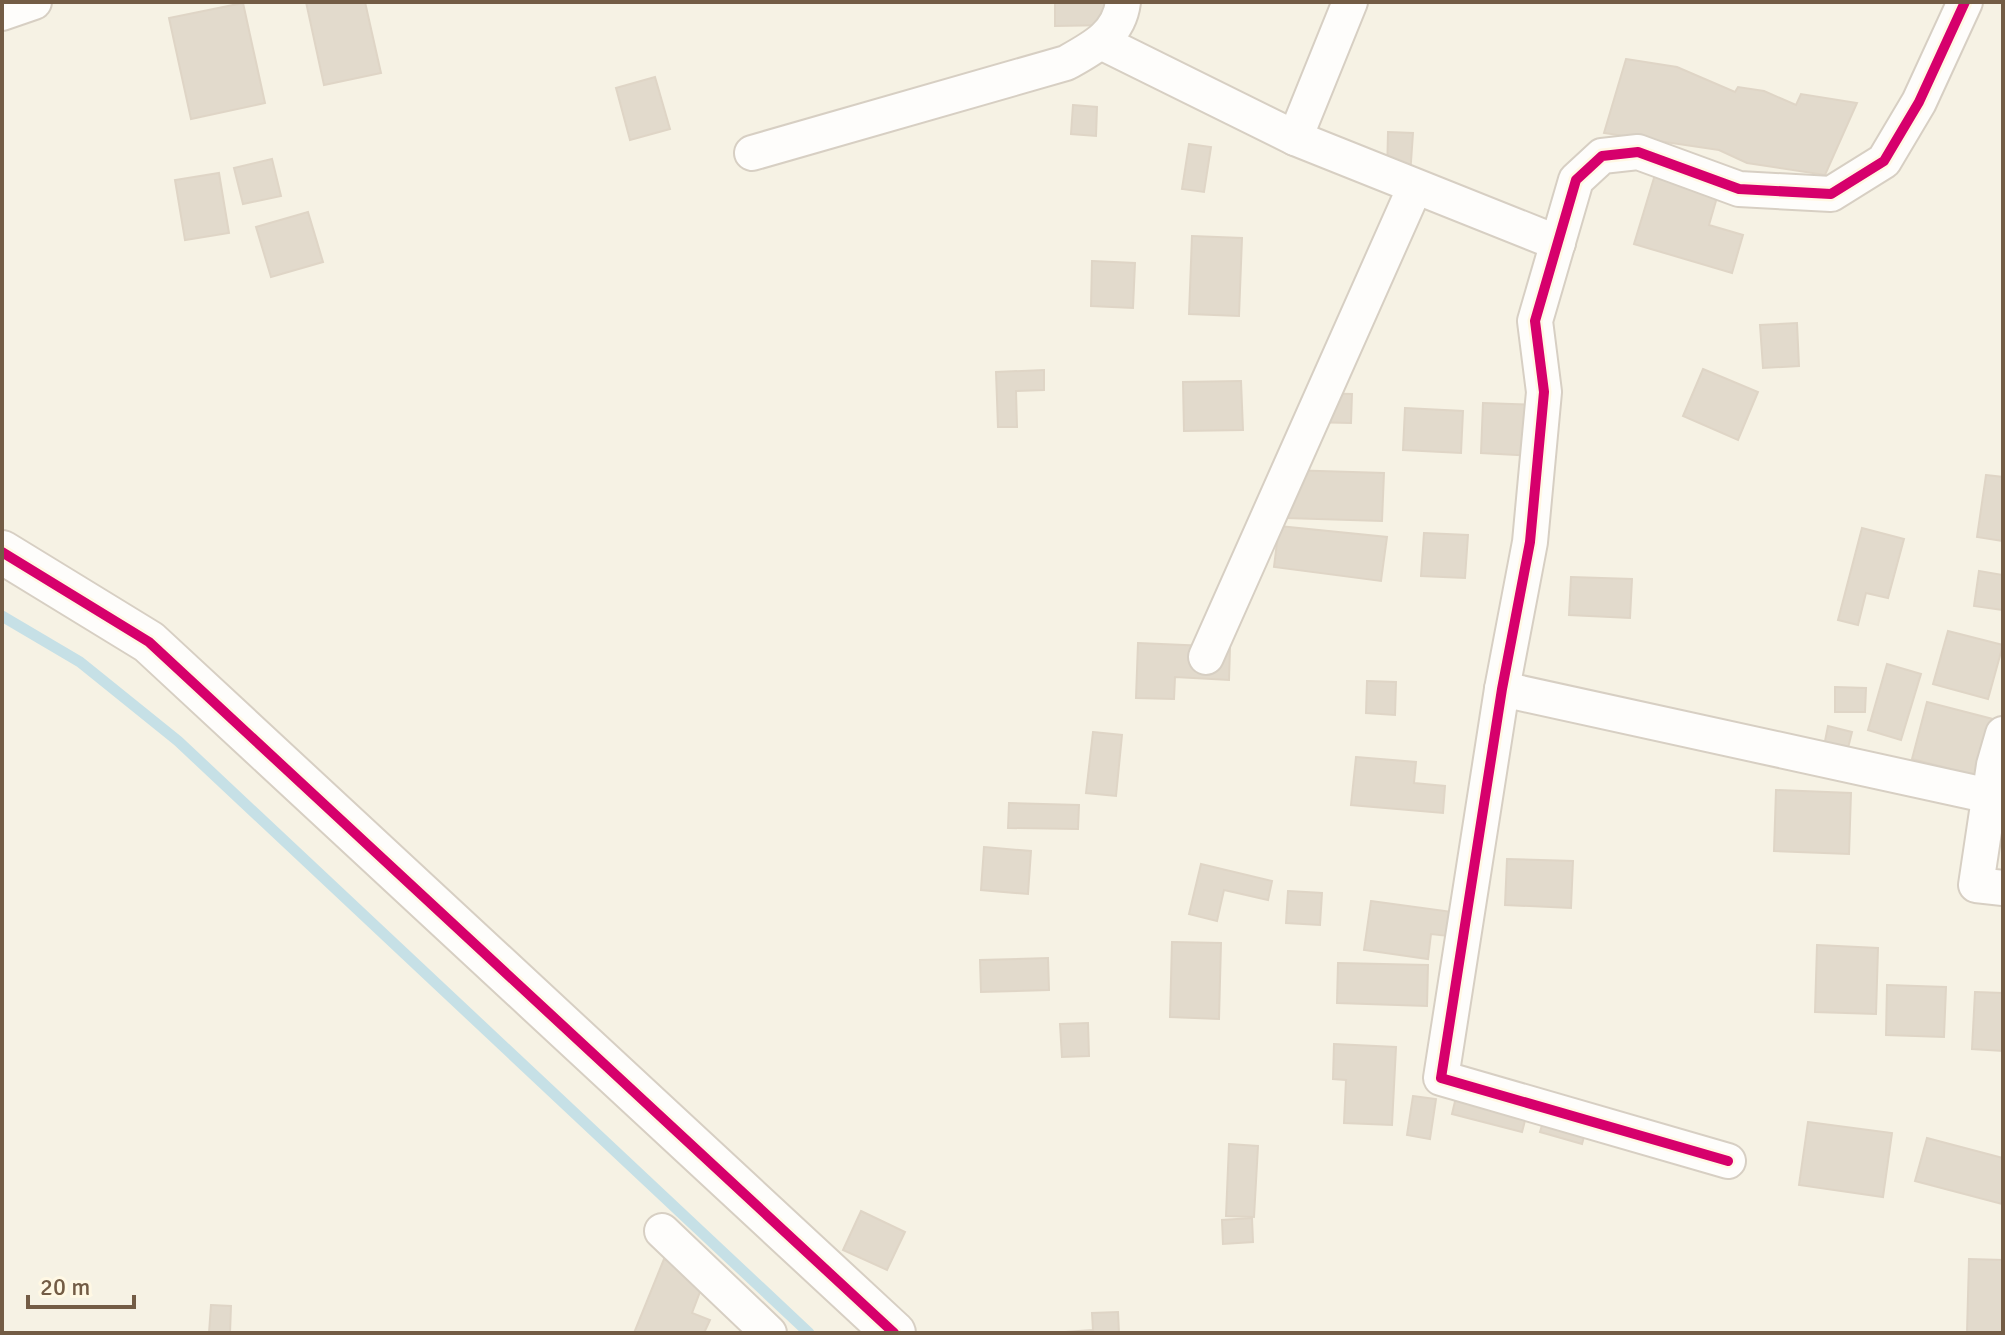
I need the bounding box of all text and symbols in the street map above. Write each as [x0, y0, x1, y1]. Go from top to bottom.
scale bar [28, 1259, 134, 1309]
text: 20 m [40, 1272, 90, 1302]

